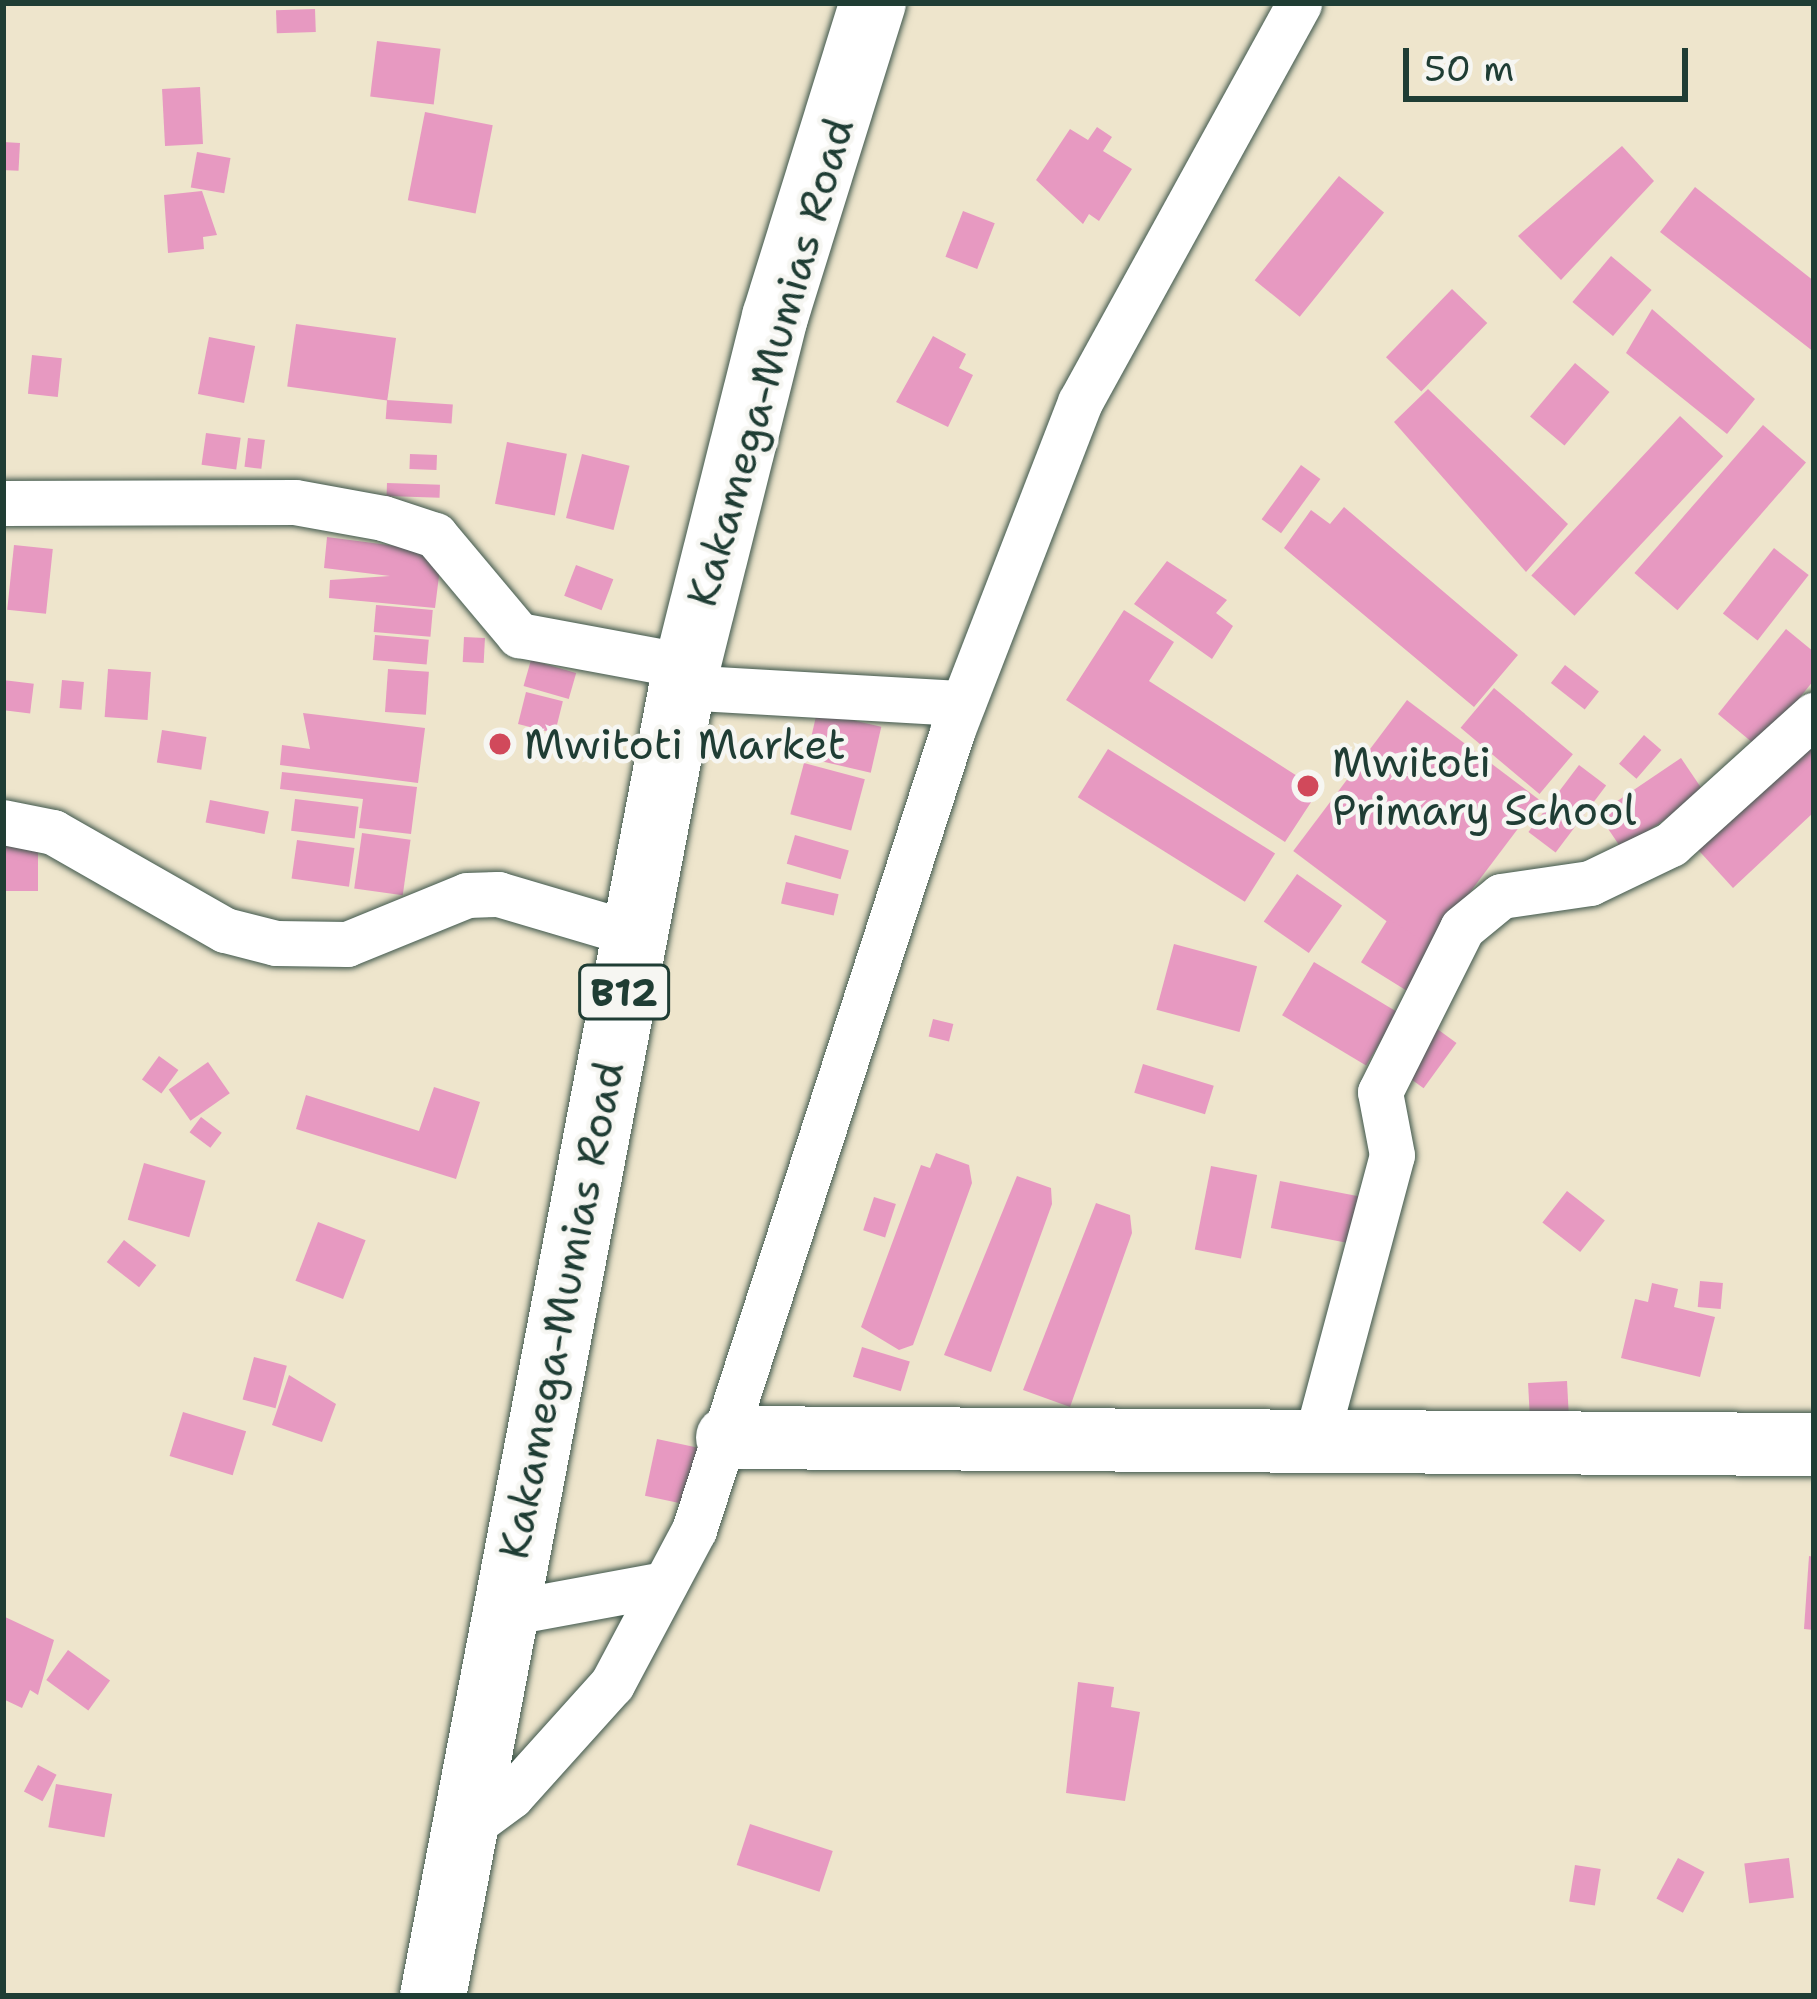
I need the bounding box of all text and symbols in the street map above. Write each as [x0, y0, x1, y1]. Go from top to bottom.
scale bar [1409, 24, 1694, 98]
text: 50 m [1424, 44, 1514, 93]
street label: Kakamega-Mumias Road [676, 112, 864, 612]
place label: Mwitoti Market [524, 719, 846, 769]
marker: Mwitoti Market [487, 731, 513, 757]
place label: Mwitoti Primary School [1332, 737, 1636, 836]
marker: Mwitoti Primary School [1295, 773, 1321, 799]
road number: B12 [576, 959, 672, 1025]
street label: Kakamega-Mumias Road [488, 1057, 634, 1563]

